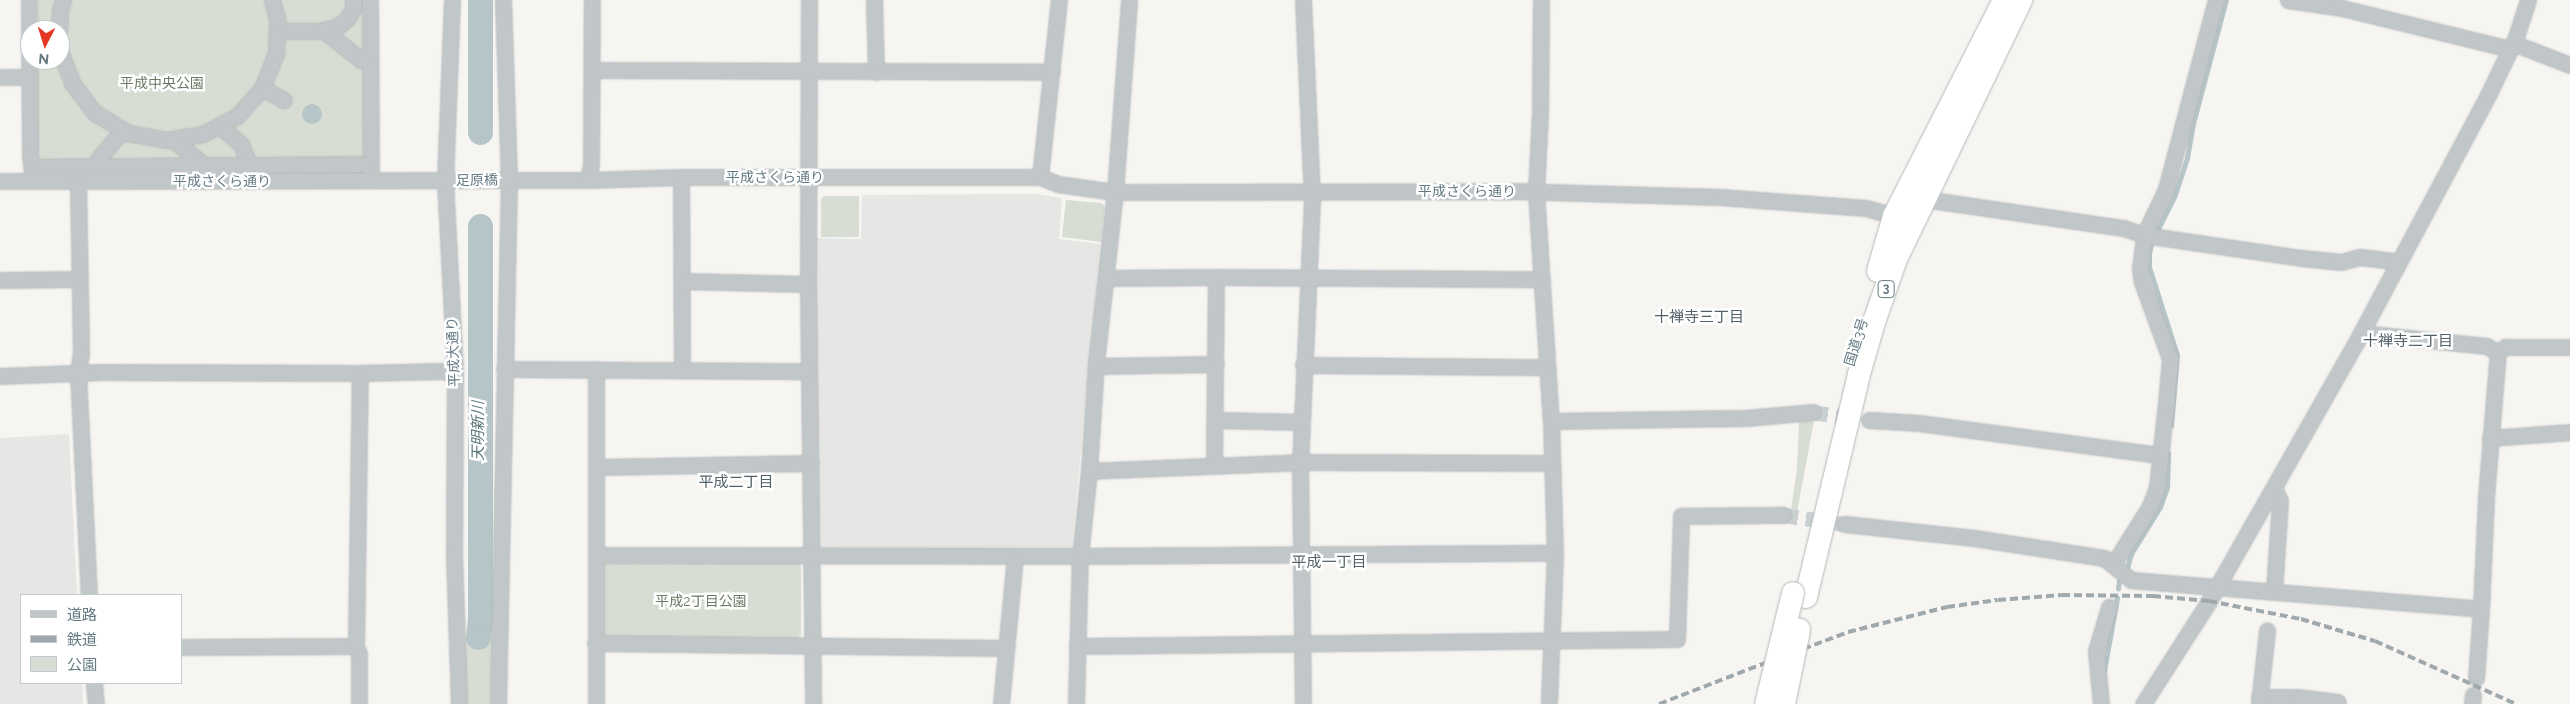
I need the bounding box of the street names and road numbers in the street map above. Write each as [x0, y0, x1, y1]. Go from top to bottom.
street label: 平成さくら通り [726, 169, 824, 185]
street label: 足原橋 [456, 171, 498, 189]
street label: 平成さくら通り [173, 173, 271, 189]
street label: 平成さくら通り [1418, 183, 1516, 199]
road number: 3 [1877, 280, 1895, 298]
street label: 国道3号 [1841, 316, 1871, 368]
street label: 平成大通り [443, 317, 463, 387]

